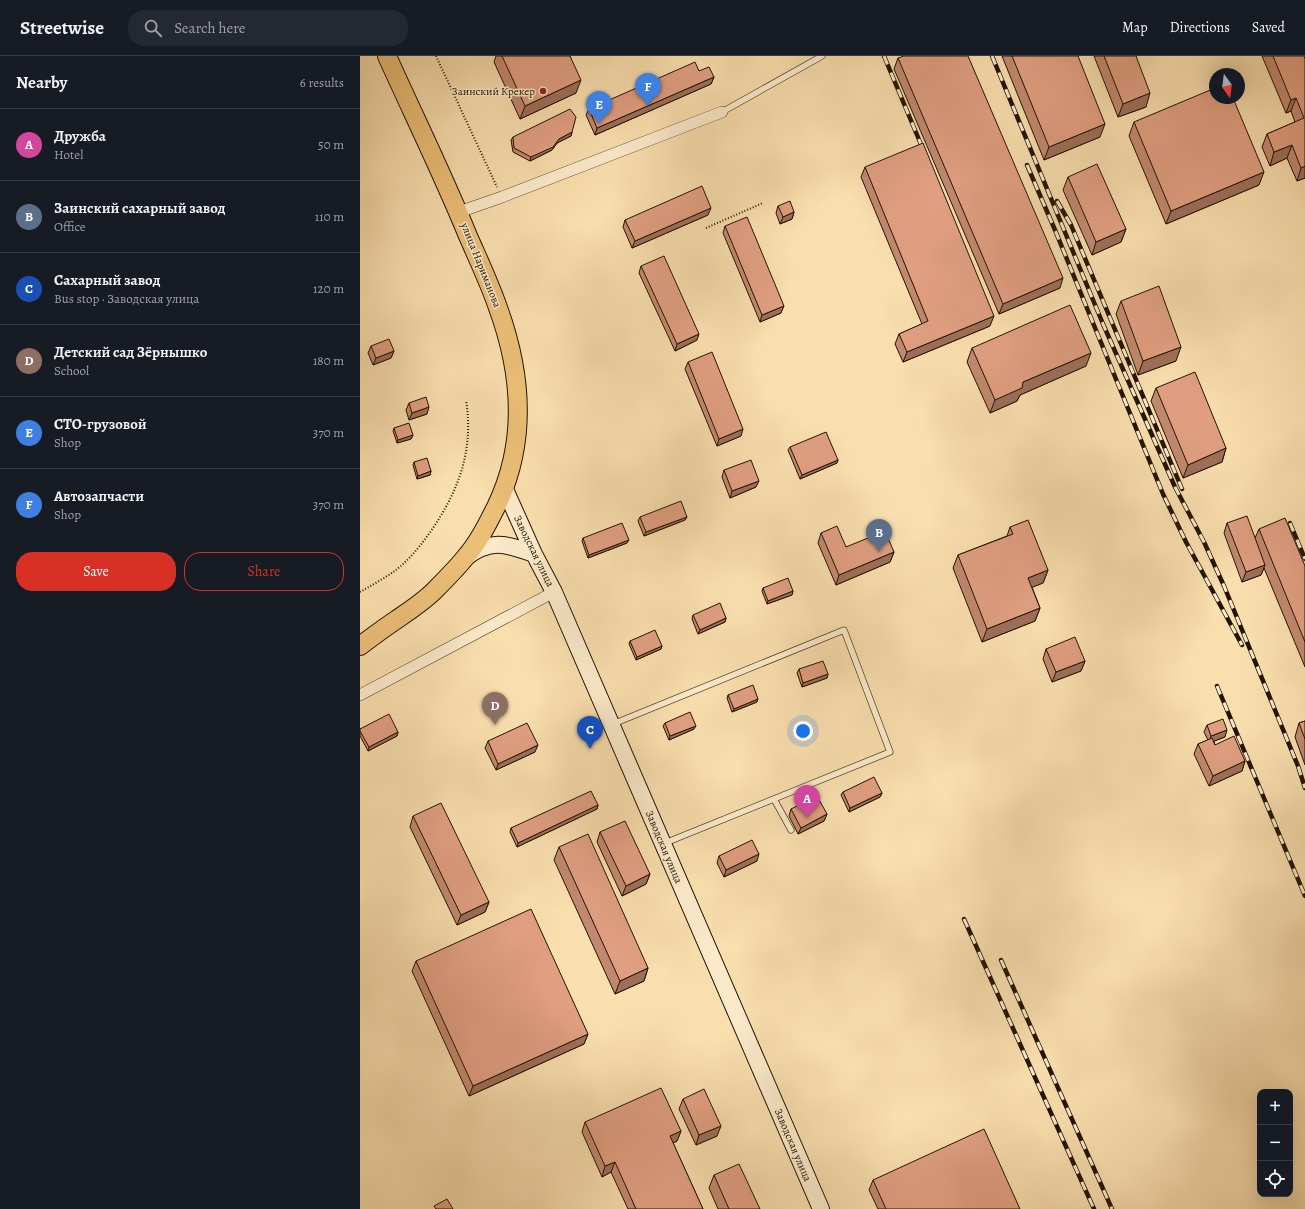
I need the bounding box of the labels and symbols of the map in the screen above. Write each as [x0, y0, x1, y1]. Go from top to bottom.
north arrow [1209, 68, 1245, 104]
pin: F [635, 73, 661, 106]
place label: Заинский Крекер [452, 84, 535, 99]
marker: Заинский Крекер [538, 86, 548, 96]
pin: E [586, 91, 612, 124]
street label: улица Нариманова [457, 219, 505, 311]
street label: Заводская улица [510, 513, 558, 590]
pin: B [866, 519, 892, 552]
pin: D [482, 692, 508, 725]
pin: C [577, 716, 603, 749]
your location [793, 721, 813, 741]
pin: A [794, 785, 820, 818]
street label: Заводская улица [642, 808, 686, 887]
street label: Заводская улица [771, 1106, 815, 1185]

